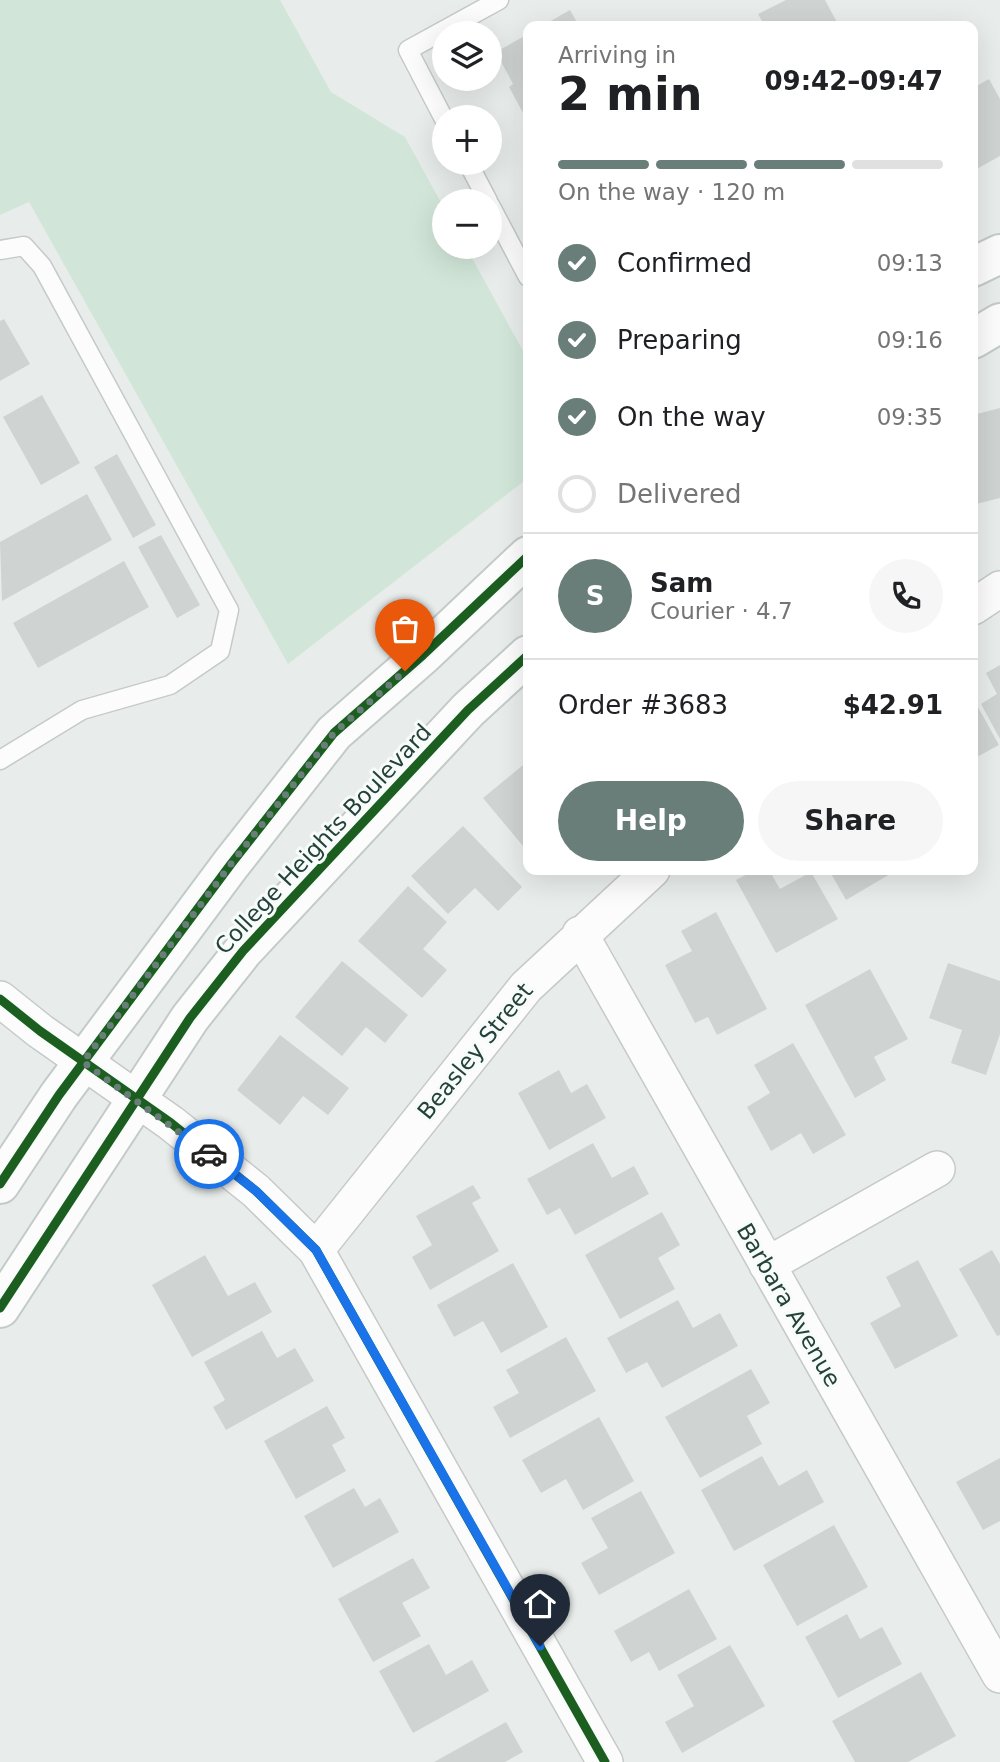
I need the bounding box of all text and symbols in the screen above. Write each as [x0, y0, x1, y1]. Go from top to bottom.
map controls [432, 21, 502, 259]
button: layers [432, 21, 502, 91]
text: Arriving in [558, 42, 676, 68]
text: 09:42–09:47 [764, 66, 943, 96]
text: 2 min [558, 67, 702, 121]
button: + [432, 105, 502, 175]
text: On the way · 120 m [558, 179, 785, 205]
button: − [432, 189, 502, 259]
icon: check [558, 244, 596, 282]
text: Confirmed [617, 248, 752, 278]
text: 09:13 [877, 250, 943, 276]
icon: check [558, 321, 596, 359]
text: Preparing [617, 325, 742, 355]
text: 09:16 [877, 327, 943, 353]
icon: check [558, 398, 596, 436]
text: On the way [617, 402, 766, 432]
text: 09:35 [877, 404, 943, 430]
text: Delivered [617, 479, 741, 509]
button: phone [869, 559, 943, 633]
text: Sam [650, 568, 713, 598]
text: S [586, 581, 604, 611]
text: Courier · 4.7 [650, 598, 793, 624]
pin [375, 599, 435, 671]
icon: bag [386, 610, 424, 648]
text: Order #3683 [558, 690, 728, 720]
text: $42.91 [843, 690, 943, 720]
street label: College Heights Boulevard [210, 719, 436, 959]
button: Help [558, 781, 744, 861]
button: Share [758, 781, 943, 861]
street label: Beasley Street [412, 978, 538, 1124]
courier [174, 1119, 244, 1189]
icon: car [190, 1135, 228, 1173]
street label: Barbara Avenue [732, 1219, 846, 1391]
pin [510, 1574, 570, 1646]
icon: home [521, 1585, 559, 1623]

